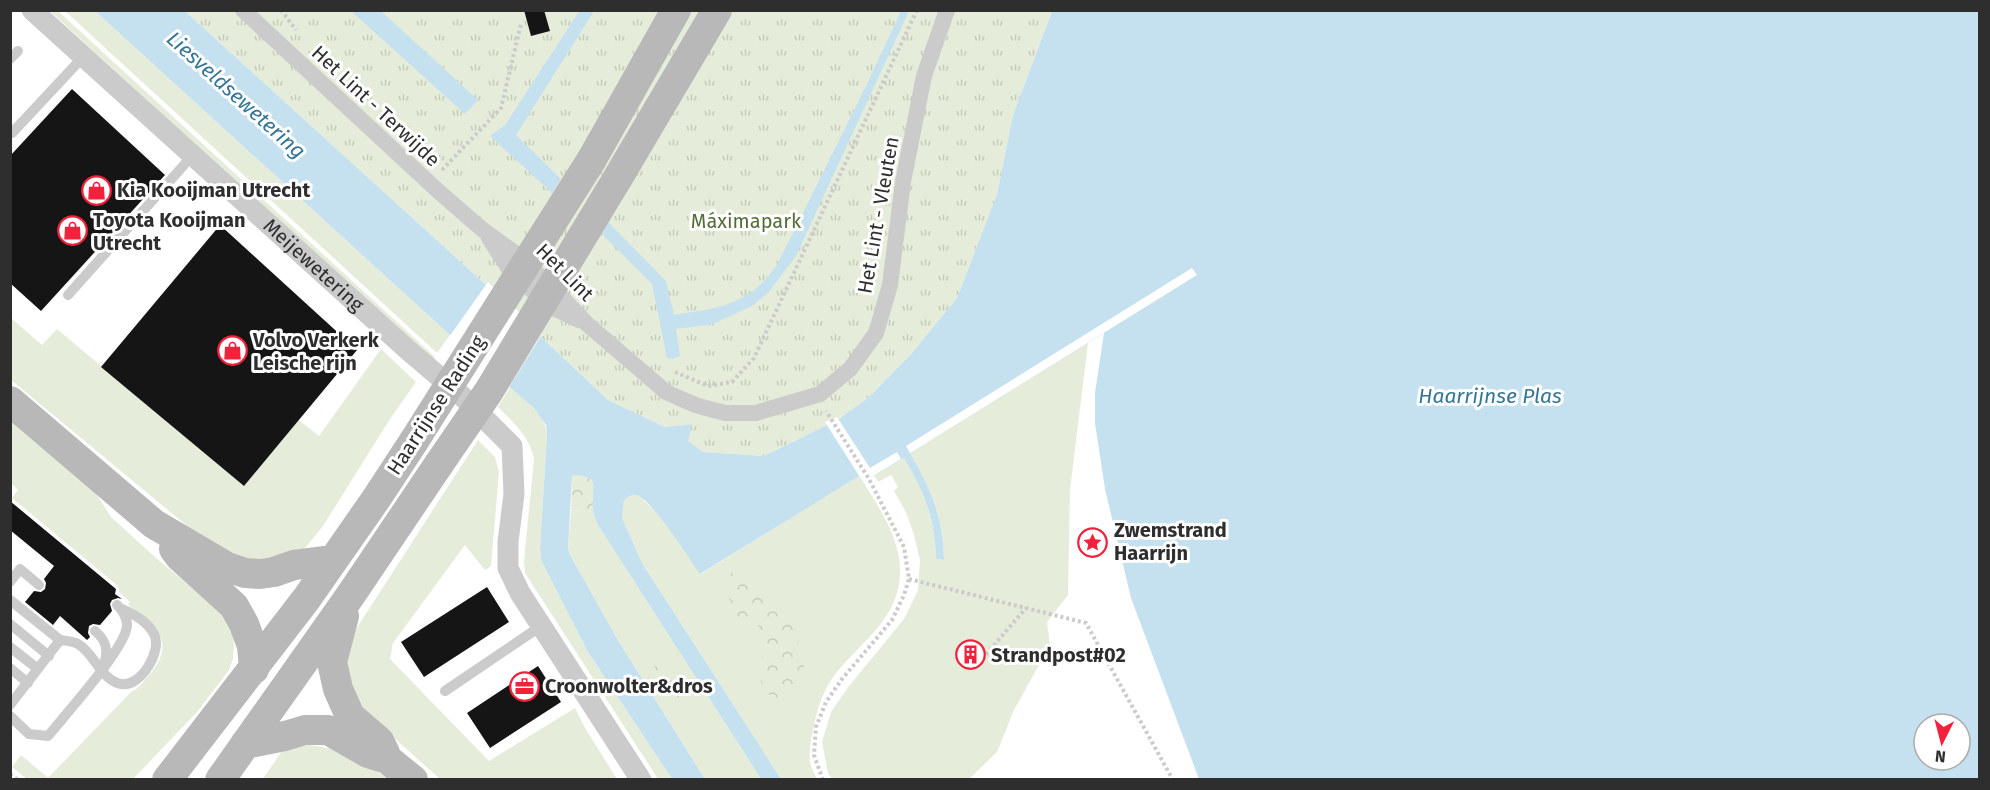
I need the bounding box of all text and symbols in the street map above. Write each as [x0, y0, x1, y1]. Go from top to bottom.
water label: Liesveldsewetering [161, 26, 311, 164]
street label: Het Lint - Terwijde [307, 40, 445, 172]
street label: Het Lint - Vleuten [852, 135, 904, 295]
shop icon: Kia Kooijman Utrecht [80, 174, 112, 206]
place label: Kia Kooijman Utrecht [117, 178, 310, 202]
place label: Toyota Kooijman Utrecht [93, 208, 246, 255]
park label: Máximapark [691, 209, 802, 233]
street label: Meijewetering [259, 213, 369, 317]
shop icon: Toyota Kooijman Utrecht [56, 215, 88, 247]
street label: Het Lint [531, 238, 599, 306]
place label: Volvo Verkerk Leische rijn [252, 328, 380, 375]
street label: Haarrijnse Rading [382, 330, 490, 479]
shop icon: Volvo Verkerk Leische rijn [216, 335, 248, 367]
water label: Haarrijnse Plas [1418, 383, 1562, 409]
place label: Zwemstrand Haarrijn [1114, 518, 1227, 565]
place icon: Zwemstrand Haarrijn [1077, 526, 1109, 558]
building icon: Strandpost#02 [954, 639, 986, 671]
place label: Strandpost#02 [991, 643, 1126, 667]
office icon: Croonwolter&dros [508, 670, 540, 702]
place label: Croonwolter&dros [545, 674, 713, 698]
north arrow [1912, 712, 1972, 772]
text: N [1934, 746, 1947, 766]

